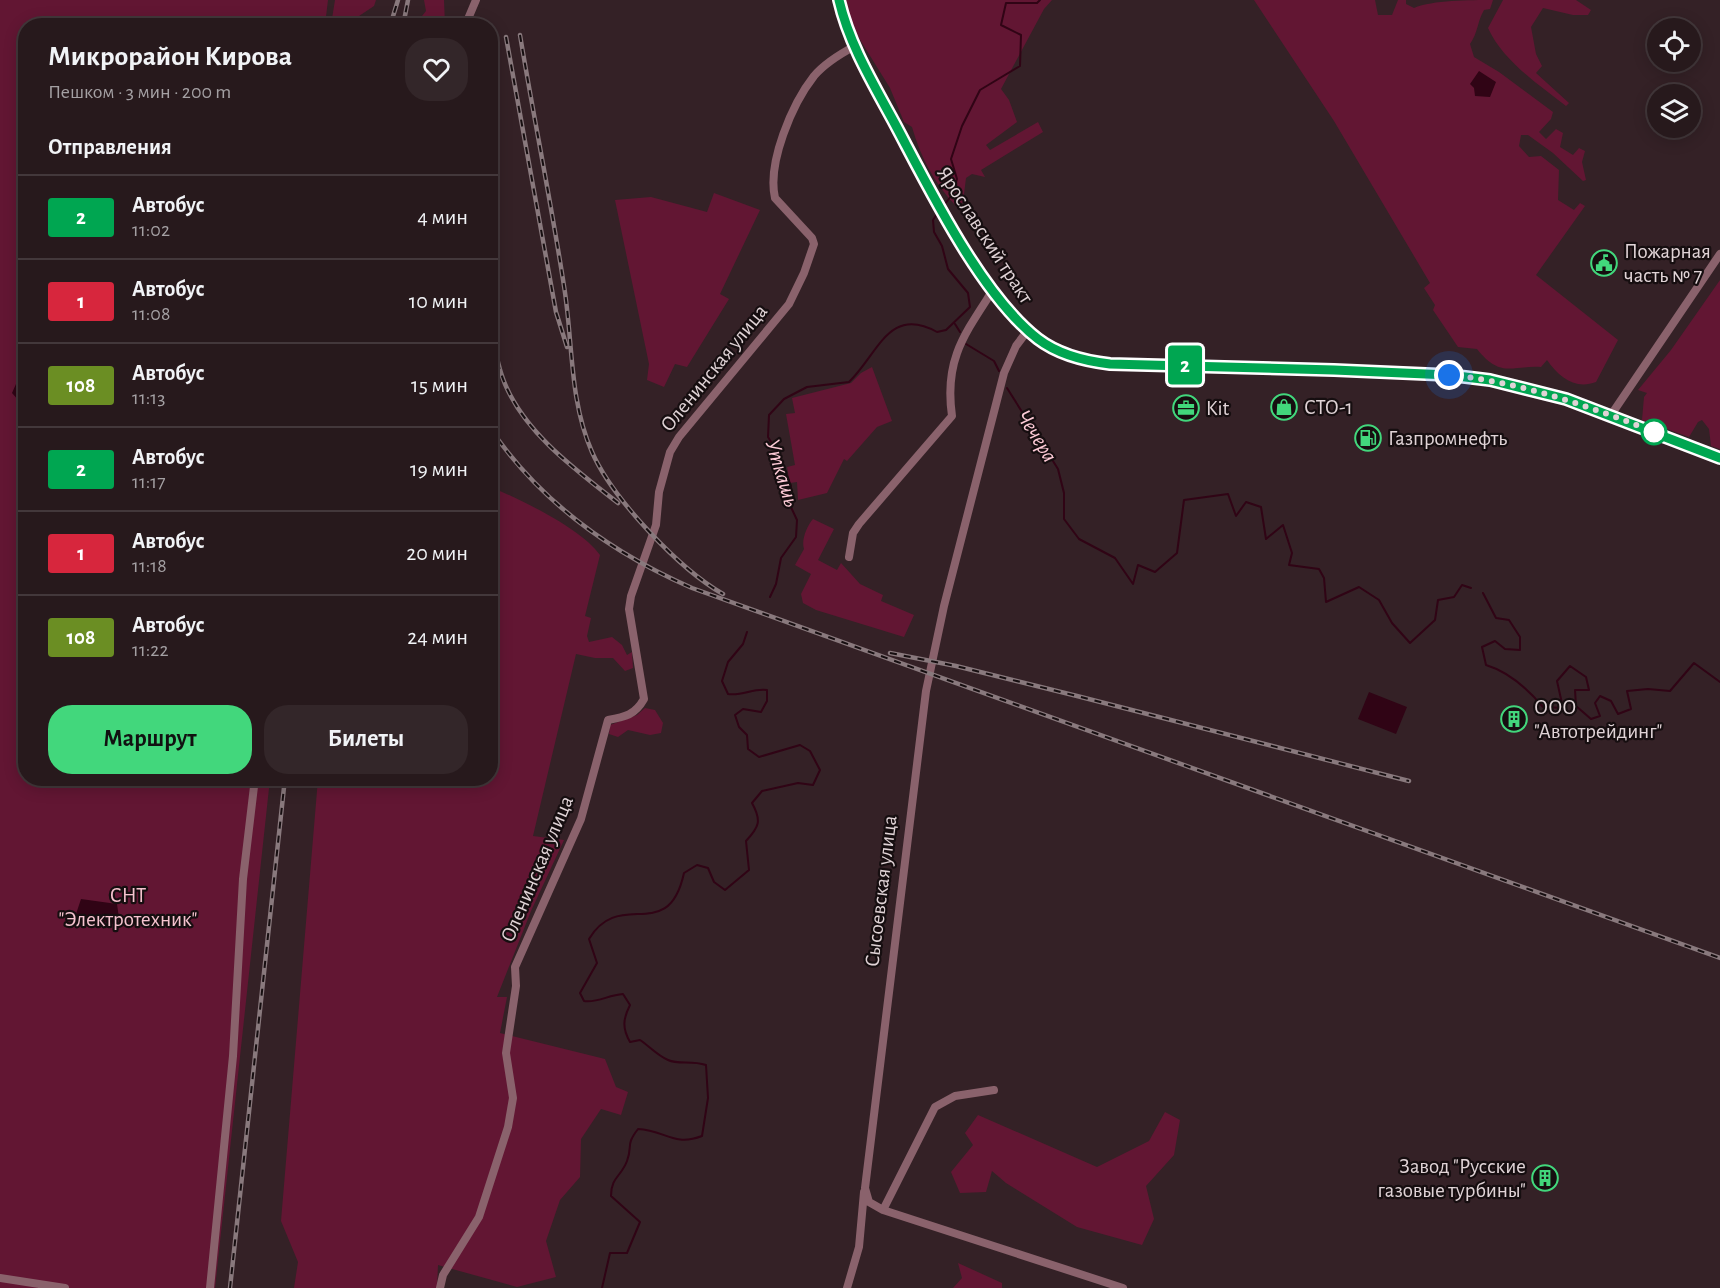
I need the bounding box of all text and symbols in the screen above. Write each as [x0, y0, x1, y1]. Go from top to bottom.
map controls [1647, 18, 1701, 138]
button: locate [1647, 18, 1701, 72]
button: heart [405, 38, 468, 101]
text: Микрорайон Кирова [48, 43, 292, 71]
text: Пешком · 3 мин · 200 m [48, 82, 231, 102]
button: layers [1647, 84, 1701, 138]
text: Отправления [48, 136, 172, 158]
street label: Ярославский тракт [933, 163, 1037, 308]
text: Автобус [132, 194, 205, 216]
text: 4 мин [417, 206, 468, 228]
text: 2 [76, 207, 86, 228]
text: 11:02 [132, 220, 170, 240]
place label: Пожарная часть № 7 [1624, 241, 1711, 286]
public building icon: Пожарная часть № 7 [1589, 248, 1619, 278]
text: Автобус [132, 278, 205, 300]
text: 10 мин [409, 290, 468, 312]
text: 1 [77, 291, 85, 312]
street label: Оленинская улица [657, 300, 772, 435]
text: 11:08 [132, 304, 170, 324]
line badge: 2 [1166, 346, 1204, 385]
text: 2 [1180, 355, 1190, 376]
your location [1434, 360, 1464, 390]
text: Автобус [132, 362, 205, 384]
text: 15 мин [411, 374, 468, 396]
text: 108 [67, 375, 95, 396]
text: 11:13 [132, 388, 165, 408]
shop icon: СТО-1 [1269, 392, 1299, 422]
office icon: Kit [1171, 393, 1201, 423]
place label: СТО-1 [1304, 397, 1353, 418]
place label: Kit [1206, 398, 1230, 419]
water label: Чечера [1012, 406, 1061, 466]
unlabelled marker [1641, 419, 1667, 445]
fuel station icon: Газпромнефть [1353, 423, 1383, 453]
place label: Газпромнефть [1388, 428, 1507, 449]
water label: Уткашь [761, 437, 803, 510]
text: Автобус [132, 446, 205, 468]
text: 19 мин [410, 458, 468, 480]
text: 2 [76, 459, 86, 480]
text: 11:17 [132, 472, 166, 492]
text: Автобус [132, 530, 205, 552]
text: 20 мин [406, 542, 468, 564]
text: 1 [77, 543, 85, 564]
text: 11:18 [132, 556, 167, 576]
text: Автобус [132, 614, 205, 636]
text: 24 мин [407, 626, 468, 648]
text: 108 [67, 627, 95, 648]
text: 11:22 [132, 640, 169, 660]
place label: ООО "Автотрейдинг" [1534, 697, 1662, 742]
building icon: ООО "Автотрейдинг" [1499, 704, 1529, 734]
button: Маршрут [48, 705, 252, 774]
button: Билеты [264, 705, 468, 774]
street label: Оленинская улица [497, 792, 577, 945]
street label: Сысоевская улица [861, 814, 901, 968]
park label: СНТ "Электротехник" [59, 885, 197, 930]
place label: Завод "Русские газовые турбины" [1378, 1156, 1526, 1201]
building icon: Завод "Русские газовые турбины" [1530, 1163, 1560, 1193]

